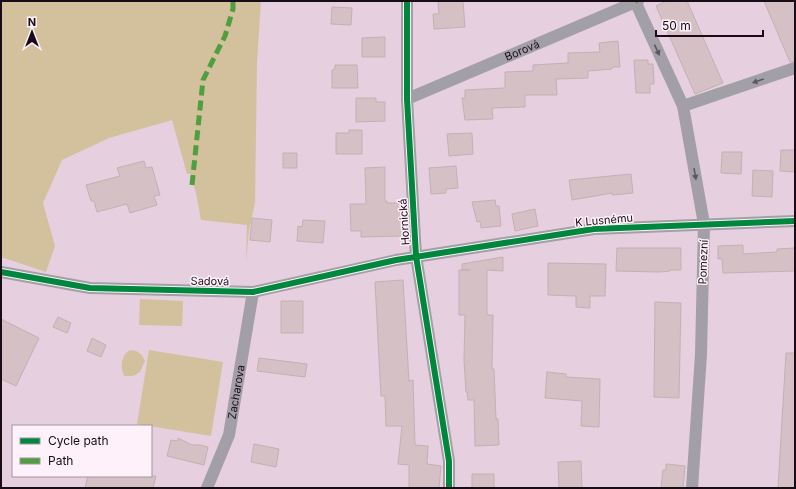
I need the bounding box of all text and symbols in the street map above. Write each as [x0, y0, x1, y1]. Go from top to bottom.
north arrow [12, 12, 52, 52]
scale bar [656, 12, 763, 38]
text: N [28, 15, 36, 29]
text: 50 m [662, 18, 691, 33]
street label: Borová [503, 37, 542, 64]
one-way arrow [654, 45, 660, 56]
one-way arrow [752, 78, 764, 84]
one-way arrow [693, 167, 699, 180]
street label: Hornická [395, 198, 413, 246]
street label: K Lusnému [574, 210, 634, 230]
street label: Pomezní [695, 239, 711, 285]
street label: Sadová [191, 274, 229, 288]
street label: Zacharova [225, 364, 248, 420]
legend [12, 425, 152, 477]
text: Cycle path [48, 433, 109, 448]
text: Path [48, 453, 73, 468]

